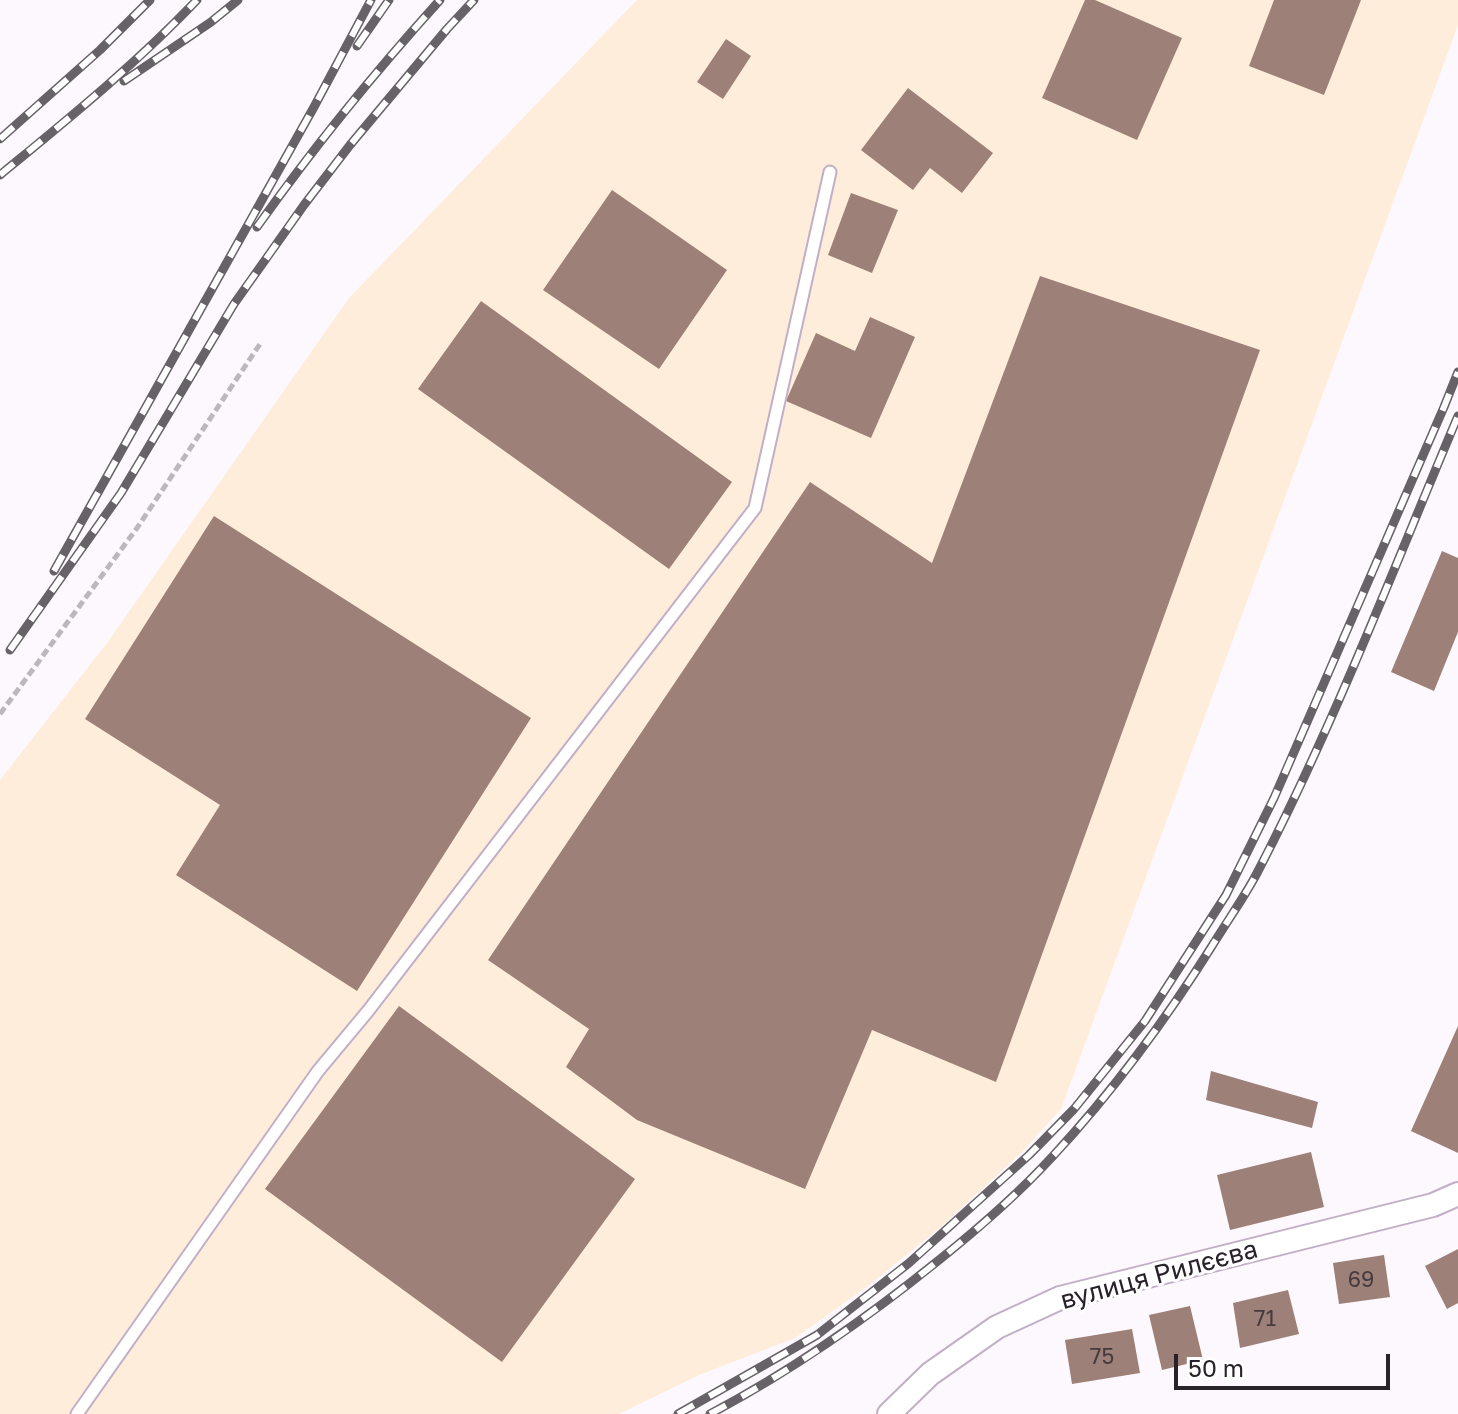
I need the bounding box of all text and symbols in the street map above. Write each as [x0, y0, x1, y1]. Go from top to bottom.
street label: вулиця Рилєєва [1057, 1234, 1261, 1316]
house number: 69 [1348, 1267, 1374, 1293]
house number: 71 [1254, 1306, 1276, 1332]
scale bar [1178, 1338, 1394, 1388]
house number: 75 [1090, 1344, 1114, 1370]
text: 50 m [1188, 1353, 1244, 1382]

